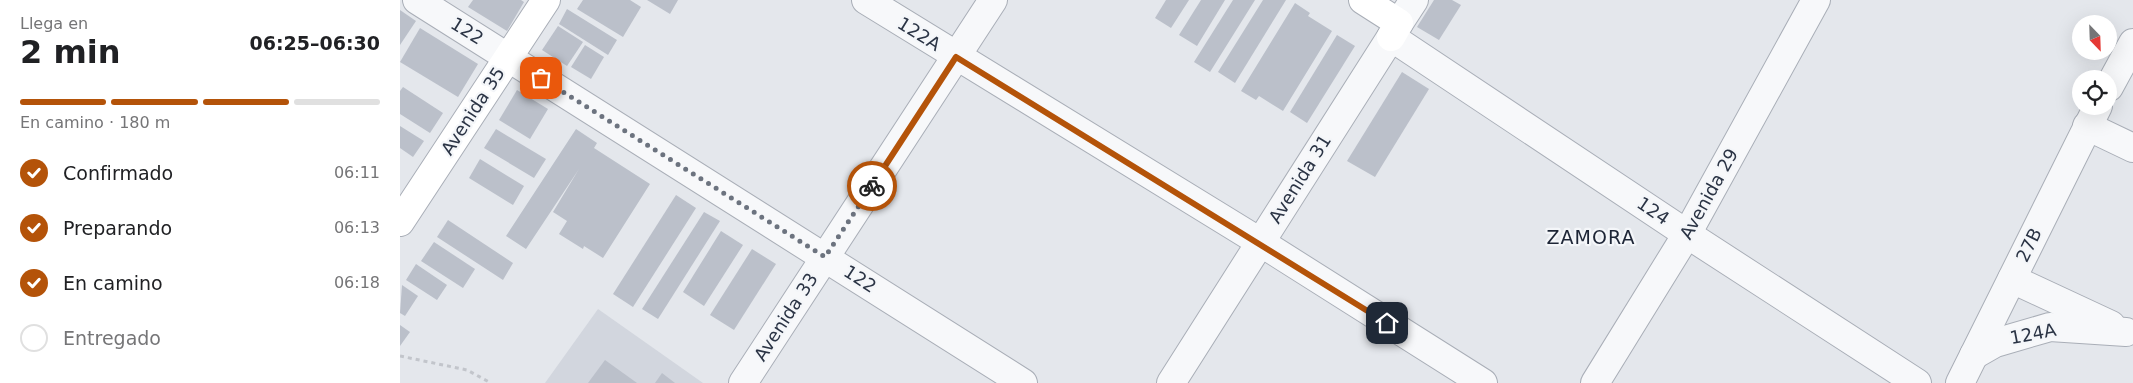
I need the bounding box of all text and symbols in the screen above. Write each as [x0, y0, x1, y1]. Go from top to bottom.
street label: 122A [894, 12, 945, 55]
street label: 122 [447, 13, 487, 49]
text: Llega en [20, 14, 88, 33]
north arrow [2072, 15, 2118, 60]
map controls [2072, 15, 2117, 115]
text: 06:25–06:30 [250, 32, 380, 54]
text: 2 min [20, 33, 121, 71]
pin [520, 57, 562, 99]
street label: Avenida 35 [436, 63, 509, 159]
icon: bag [527, 64, 555, 92]
button: locate [2072, 70, 2117, 115]
text: En camino · 180 m [20, 113, 170, 132]
street label: Avenida 31 [1264, 131, 1335, 227]
street label: Avenida 29 [1675, 145, 1742, 243]
icon: check [20, 159, 48, 187]
courier [847, 161, 897, 211]
text: Confirmado [63, 162, 173, 184]
text: 06:11 [334, 163, 380, 182]
icon: bike [858, 172, 886, 200]
street label: 124 [1633, 192, 1673, 229]
icon: check [20, 214, 48, 242]
text: Preparando [63, 217, 172, 239]
text: 06:13 [334, 218, 380, 237]
street label: 27B [2011, 224, 2046, 265]
district label: ZAMORA [1547, 226, 1635, 248]
street label: 122 [840, 260, 880, 297]
icon: check [20, 269, 48, 297]
street label: Avenida 33 [749, 269, 822, 365]
text: En camino [63, 272, 163, 294]
text: 06:18 [334, 273, 380, 292]
pin [1366, 302, 1408, 344]
icon: home [1373, 309, 1401, 337]
street label: 124A [2008, 319, 2058, 348]
text: Entregado [63, 327, 161, 349]

